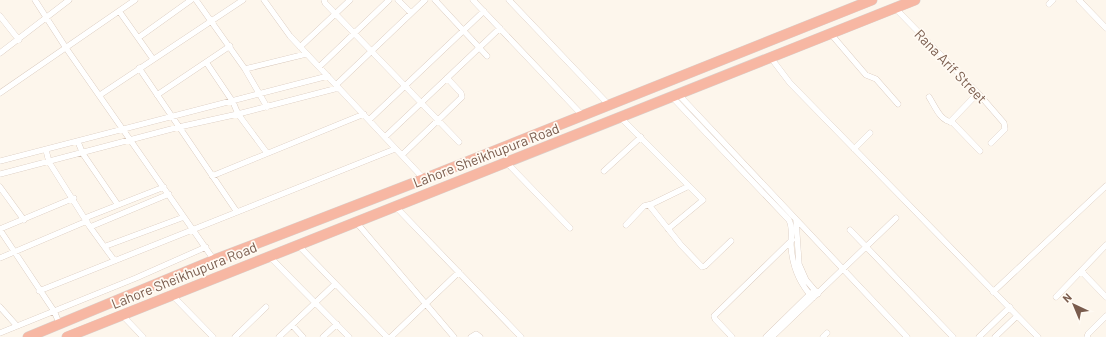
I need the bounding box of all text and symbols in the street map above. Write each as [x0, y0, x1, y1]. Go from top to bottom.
street label: Rana Arif Street [911, 25, 991, 107]
street label: Lahore Sheikhupura Road [410, 119, 562, 191]
street label: Lahore Sheikhupura Road [109, 238, 259, 312]
north arrow [1054, 285, 1094, 325]
text: N [1060, 290, 1074, 305]

